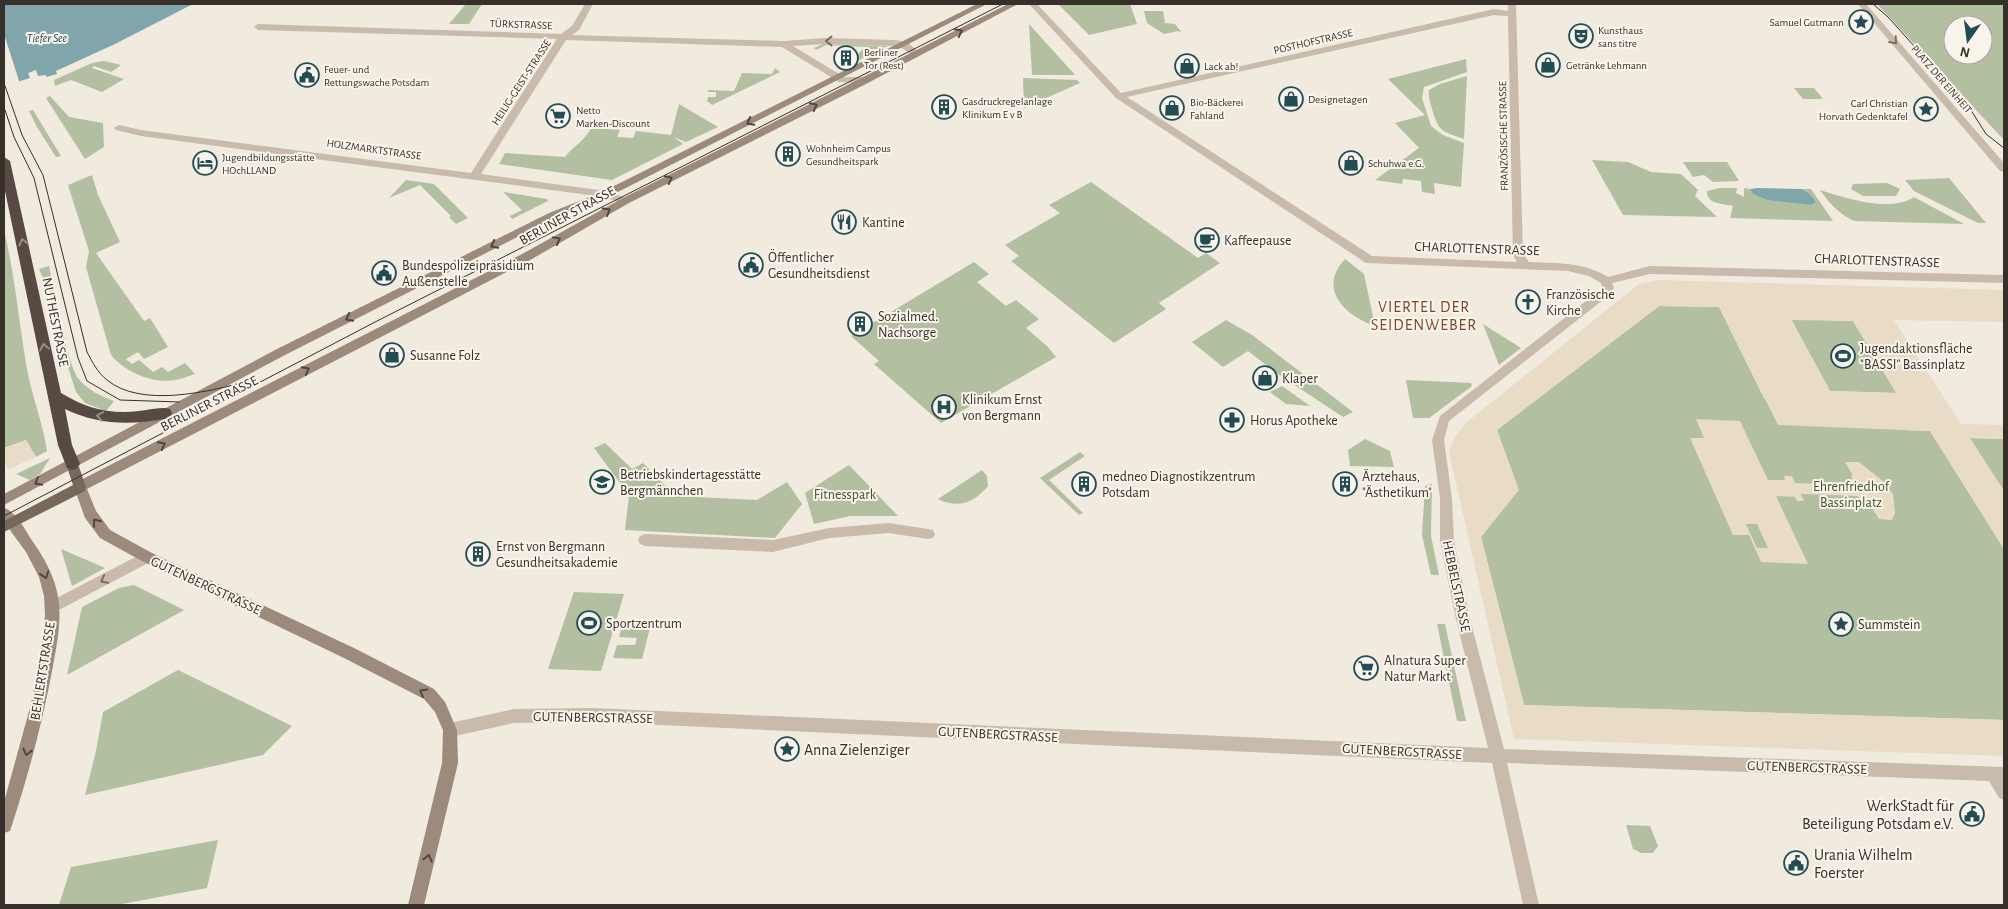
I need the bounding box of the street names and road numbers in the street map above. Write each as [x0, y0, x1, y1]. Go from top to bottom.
street label: TÜRKSTRASSE [489, 18, 553, 31]
street label: POSTHOFSTRASSE [1273, 27, 1354, 56]
street label: HEILIG-GEIST-STRASSE [490, 37, 554, 127]
street label: PLATZ DER EINHEIT [1909, 42, 1975, 116]
street label: FRANZÖSISCHE STRASSE [1497, 80, 1510, 191]
street label: HOLZMARKTSTRASSE [326, 137, 423, 162]
street label: BERLINER STRASSE [517, 184, 618, 248]
street label: CHARLOTTENSTRASSE [1414, 240, 1540, 258]
street label: CHARLOTTENSTRASSE [1814, 252, 1940, 270]
street label: NUTHESTRASSE [40, 276, 71, 368]
street label: BERLINER STRASSE [159, 373, 261, 434]
street label: HEBBELSTRASSE [1440, 539, 1473, 633]
street label: GUTENBERGSTRASSE [148, 554, 263, 618]
street label: BEHLERTSTRASSE [28, 621, 58, 721]
street label: GUTENBERGSTRASSE [533, 710, 653, 726]
street label: GUTENBERGSTRASSE [938, 725, 1058, 745]
street label: GUTENBERGSTRASSE [1342, 742, 1462, 762]
street label: GUTENBERGSTRASSE [1747, 759, 1867, 777]

